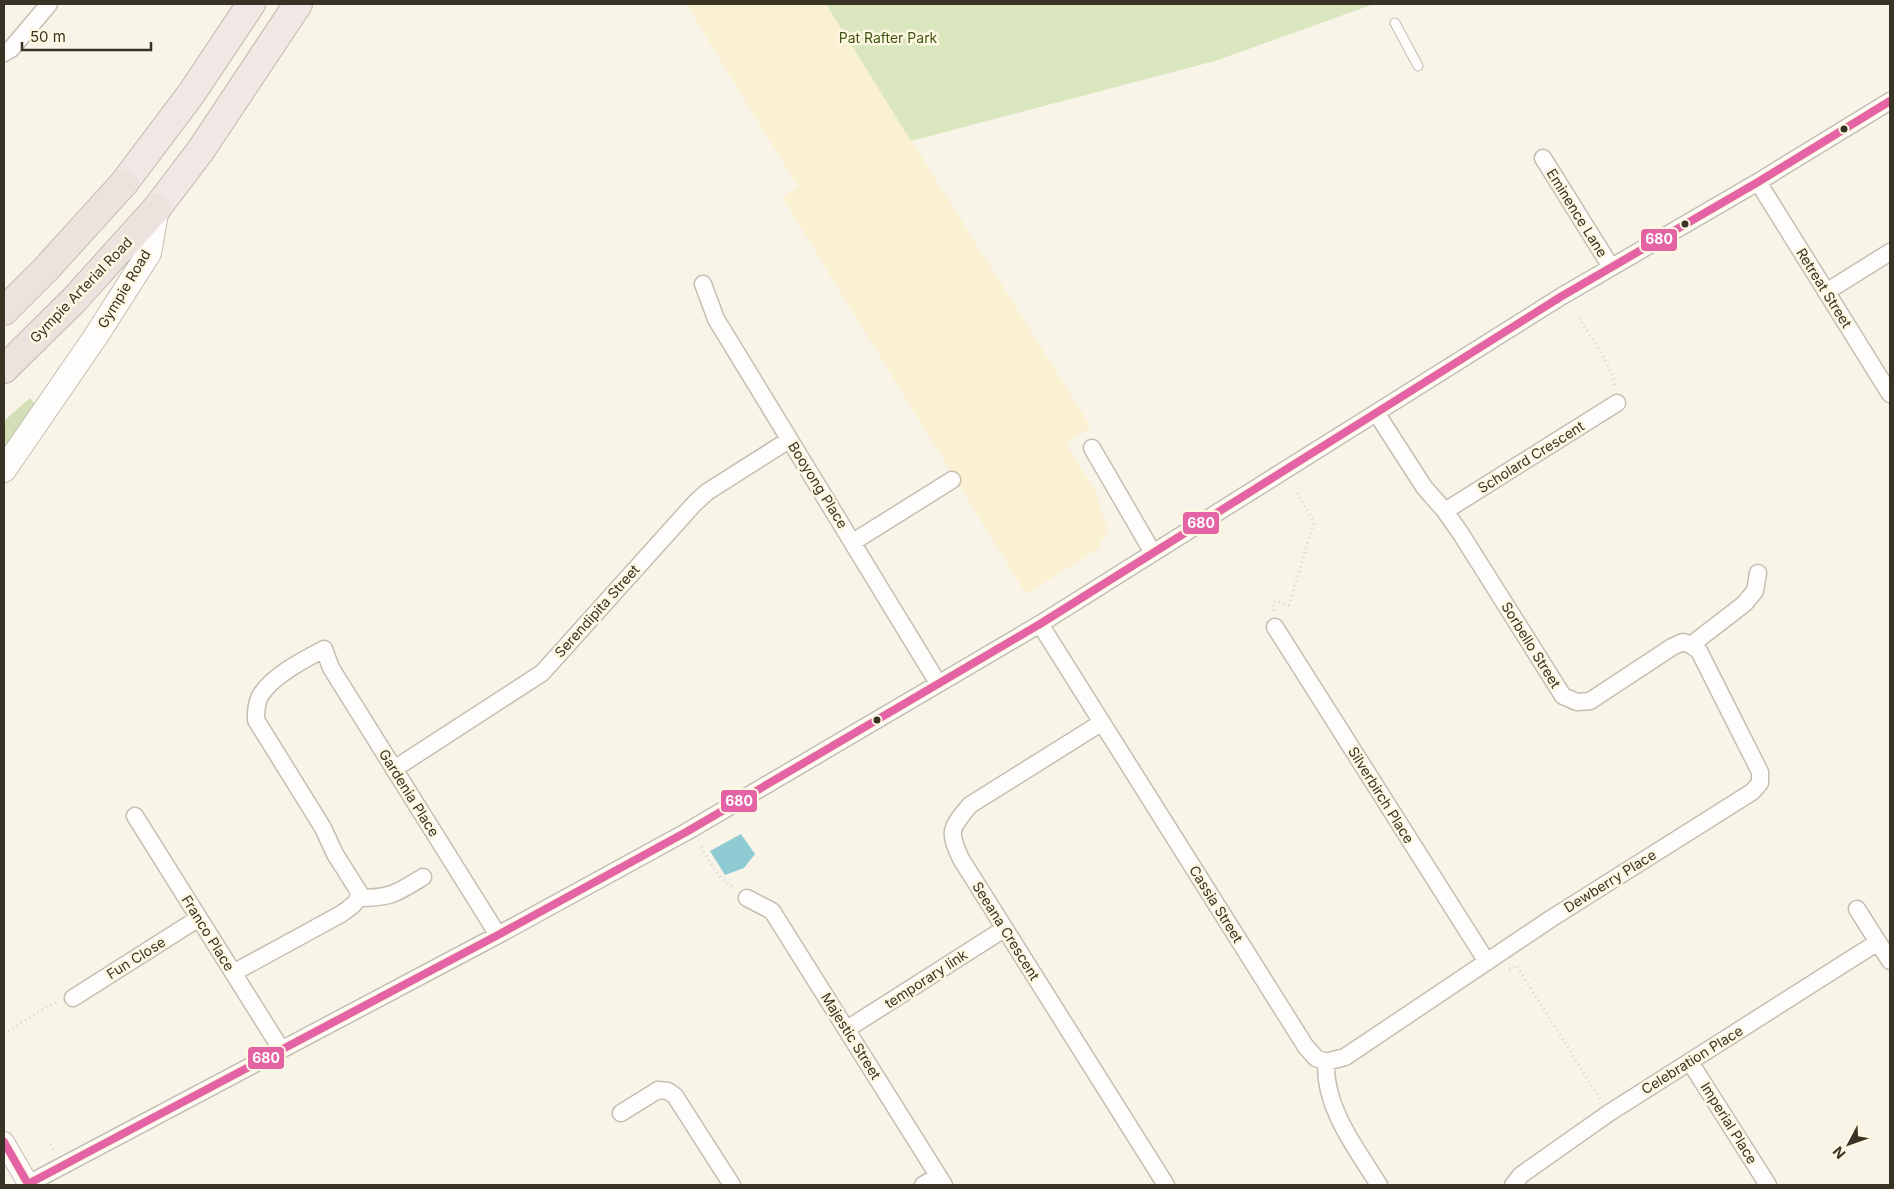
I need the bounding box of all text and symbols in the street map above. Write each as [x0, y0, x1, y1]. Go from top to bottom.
scale bar [22, 20, 151, 52]
text: 50 m [30, 27, 66, 46]
park label: Pat Rafter Park [839, 29, 938, 46]
unlabelled marker [1839, 124, 1849, 134]
street label: Eminence Lane [1543, 165, 1611, 260]
unlabelled marker [1680, 219, 1690, 229]
line badge: 680 [1640, 228, 1678, 252]
text: 680 [1645, 230, 1673, 247]
street label: Gympie Arterial Road [26, 233, 135, 346]
street label: Retreat Street [1793, 245, 1856, 331]
street label: Gympie Road [94, 246, 154, 331]
street label: Scholard Crescent [1474, 417, 1587, 496]
street label: Booyong Place [785, 438, 852, 531]
line badge: 680 [1182, 511, 1220, 535]
text: 680 [1187, 514, 1215, 531]
street label: Serendipita Street [551, 561, 643, 660]
street label: Sorbello Street [1498, 599, 1565, 691]
unlabelled marker [872, 715, 882, 725]
street label: Silverbirch Place [1345, 743, 1418, 846]
street label: Gardenia Place [376, 746, 443, 840]
line badge: 680 [720, 789, 758, 813]
text: 680 [725, 792, 753, 809]
street label: Dewberry Place [1561, 845, 1659, 916]
street label: Cassia Street [1186, 862, 1247, 946]
street label: Seeana Crescent [969, 878, 1044, 984]
street label: Franco Place [178, 892, 238, 974]
street label: Fun Close [103, 933, 168, 982]
street label: temporary link [881, 945, 970, 1012]
street label: Majestic Street [818, 989, 885, 1083]
street label: Celebration Place [1638, 1021, 1746, 1098]
line badge: 680 [247, 1046, 285, 1070]
text: 680 [252, 1049, 280, 1066]
street label: Imperial Place [1698, 1079, 1761, 1167]
north arrow [1824, 1119, 1874, 1169]
text: N [1829, 1143, 1849, 1162]

